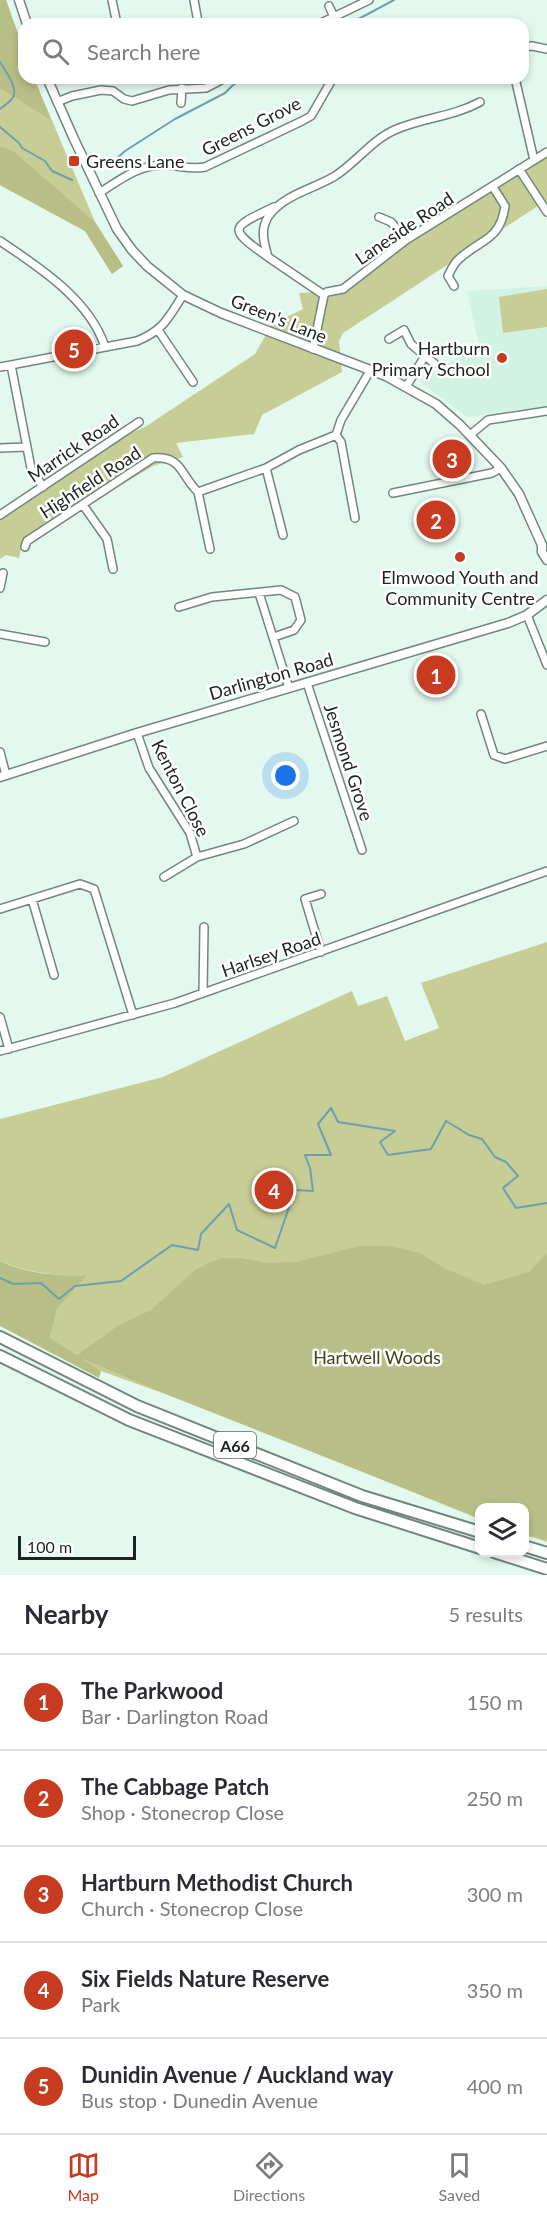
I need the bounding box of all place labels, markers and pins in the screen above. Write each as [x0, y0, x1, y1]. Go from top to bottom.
place label: Greens Lane [86, 150, 184, 172]
marker: Greens Lane [67, 154, 81, 168]
pin: 5 [54, 326, 94, 372]
place label: Hartburn Primary School [372, 337, 490, 380]
marker: Hartburn Primary School [495, 351, 509, 365]
pin: 3 [432, 436, 472, 482]
pin: 2 [416, 498, 456, 542]
marker: Elmwood Youth and Community Centre [453, 550, 467, 564]
place label: Elmwood Youth and Community Centre [381, 566, 539, 609]
pin: 1 [416, 652, 456, 698]
pin: 4 [254, 1168, 294, 1212]

